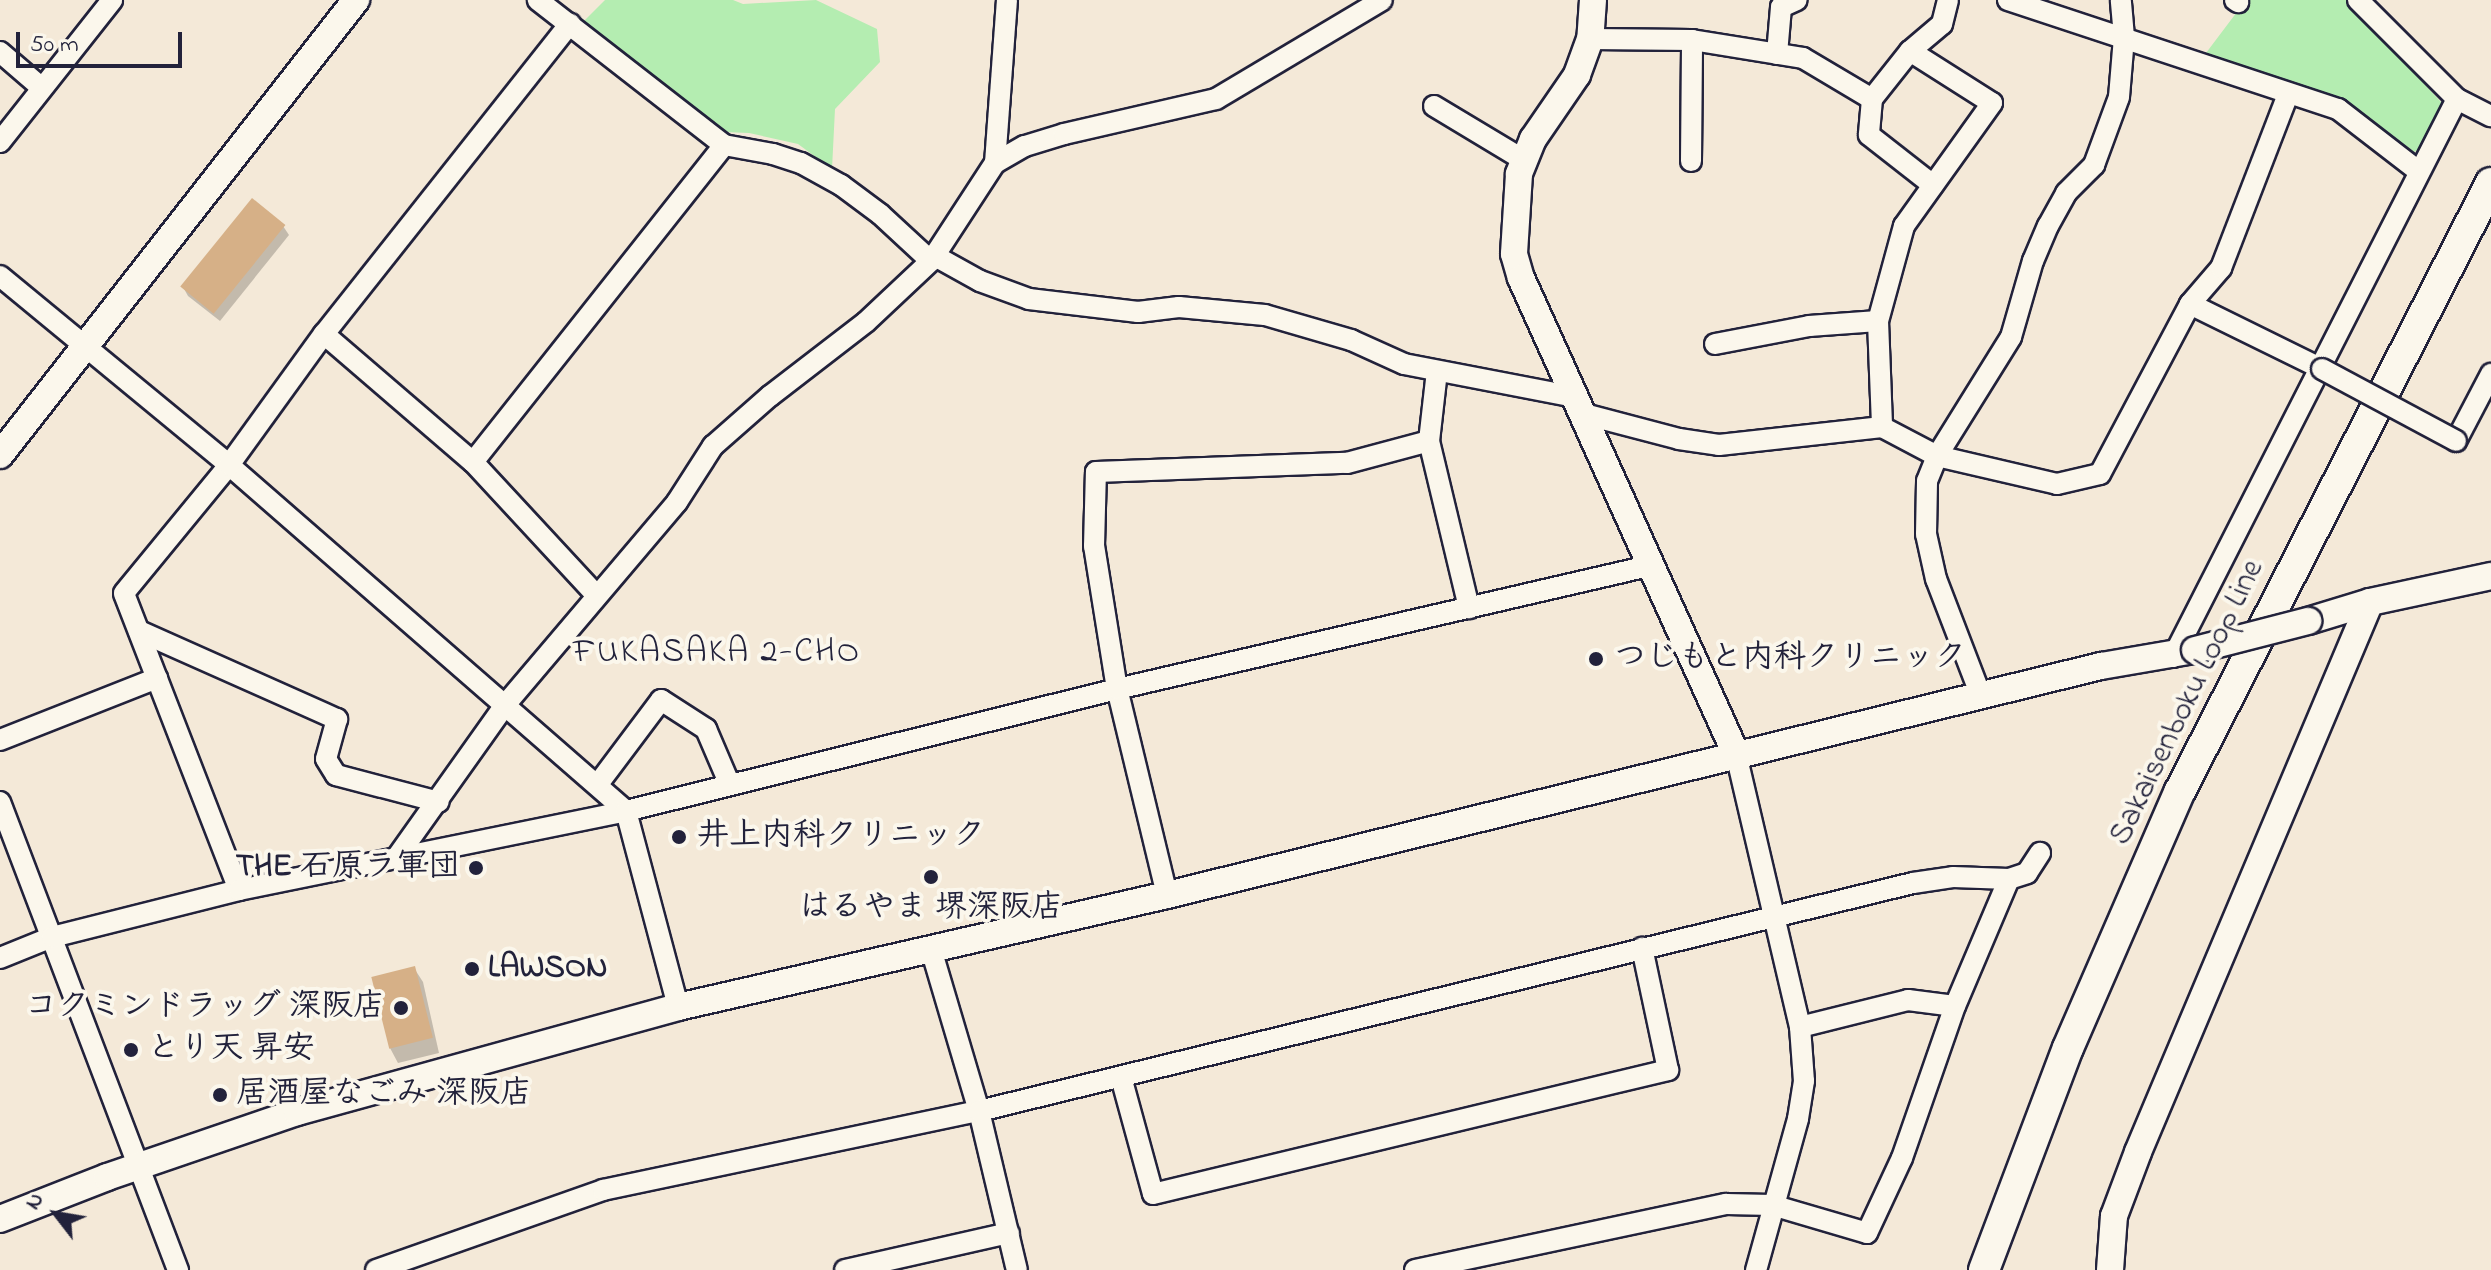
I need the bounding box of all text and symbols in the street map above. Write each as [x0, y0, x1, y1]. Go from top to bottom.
scale bar [20, 16, 186, 66]
text: 50 m [30, 28, 79, 63]
street label: Sakaisenboku Loop Line [2102, 554, 2274, 852]
district label: FUKASAKA 2-CHO [573, 634, 861, 674]
place label: つじもと内科クリニック [1614, 640, 1966, 678]
marker: つじもと内科クリニック [1585, 648, 1607, 670]
place label: 井上内科クリニック [697, 818, 985, 856]
marker: 井上内科クリニック [668, 826, 690, 848]
place label: THE 石原ラ軍団 [236, 849, 460, 887]
marker: THE 石原ラ軍団 [467, 859, 485, 877]
marker: はるやま 堺深阪店 [922, 868, 940, 886]
place label: はるやま 堺深阪店 [799, 890, 1063, 928]
place label: LAWSON [488, 950, 608, 988]
marker: LAWSON [463, 960, 481, 978]
place label: コクミンドラッグ 深阪店 [25, 989, 385, 1027]
marker: コクミンドラッグ 深阪店 [392, 999, 410, 1017]
place label: とり天 昇安 [147, 1031, 315, 1069]
marker: とり天 昇安 [122, 1041, 140, 1059]
place label: 居酒屋なごみ 深阪店 [236, 1076, 532, 1114]
marker: 居酒屋なごみ 深阪店 [211, 1086, 229, 1104]
north arrow [16, 1174, 96, 1254]
text: N [18, 1187, 53, 1216]

